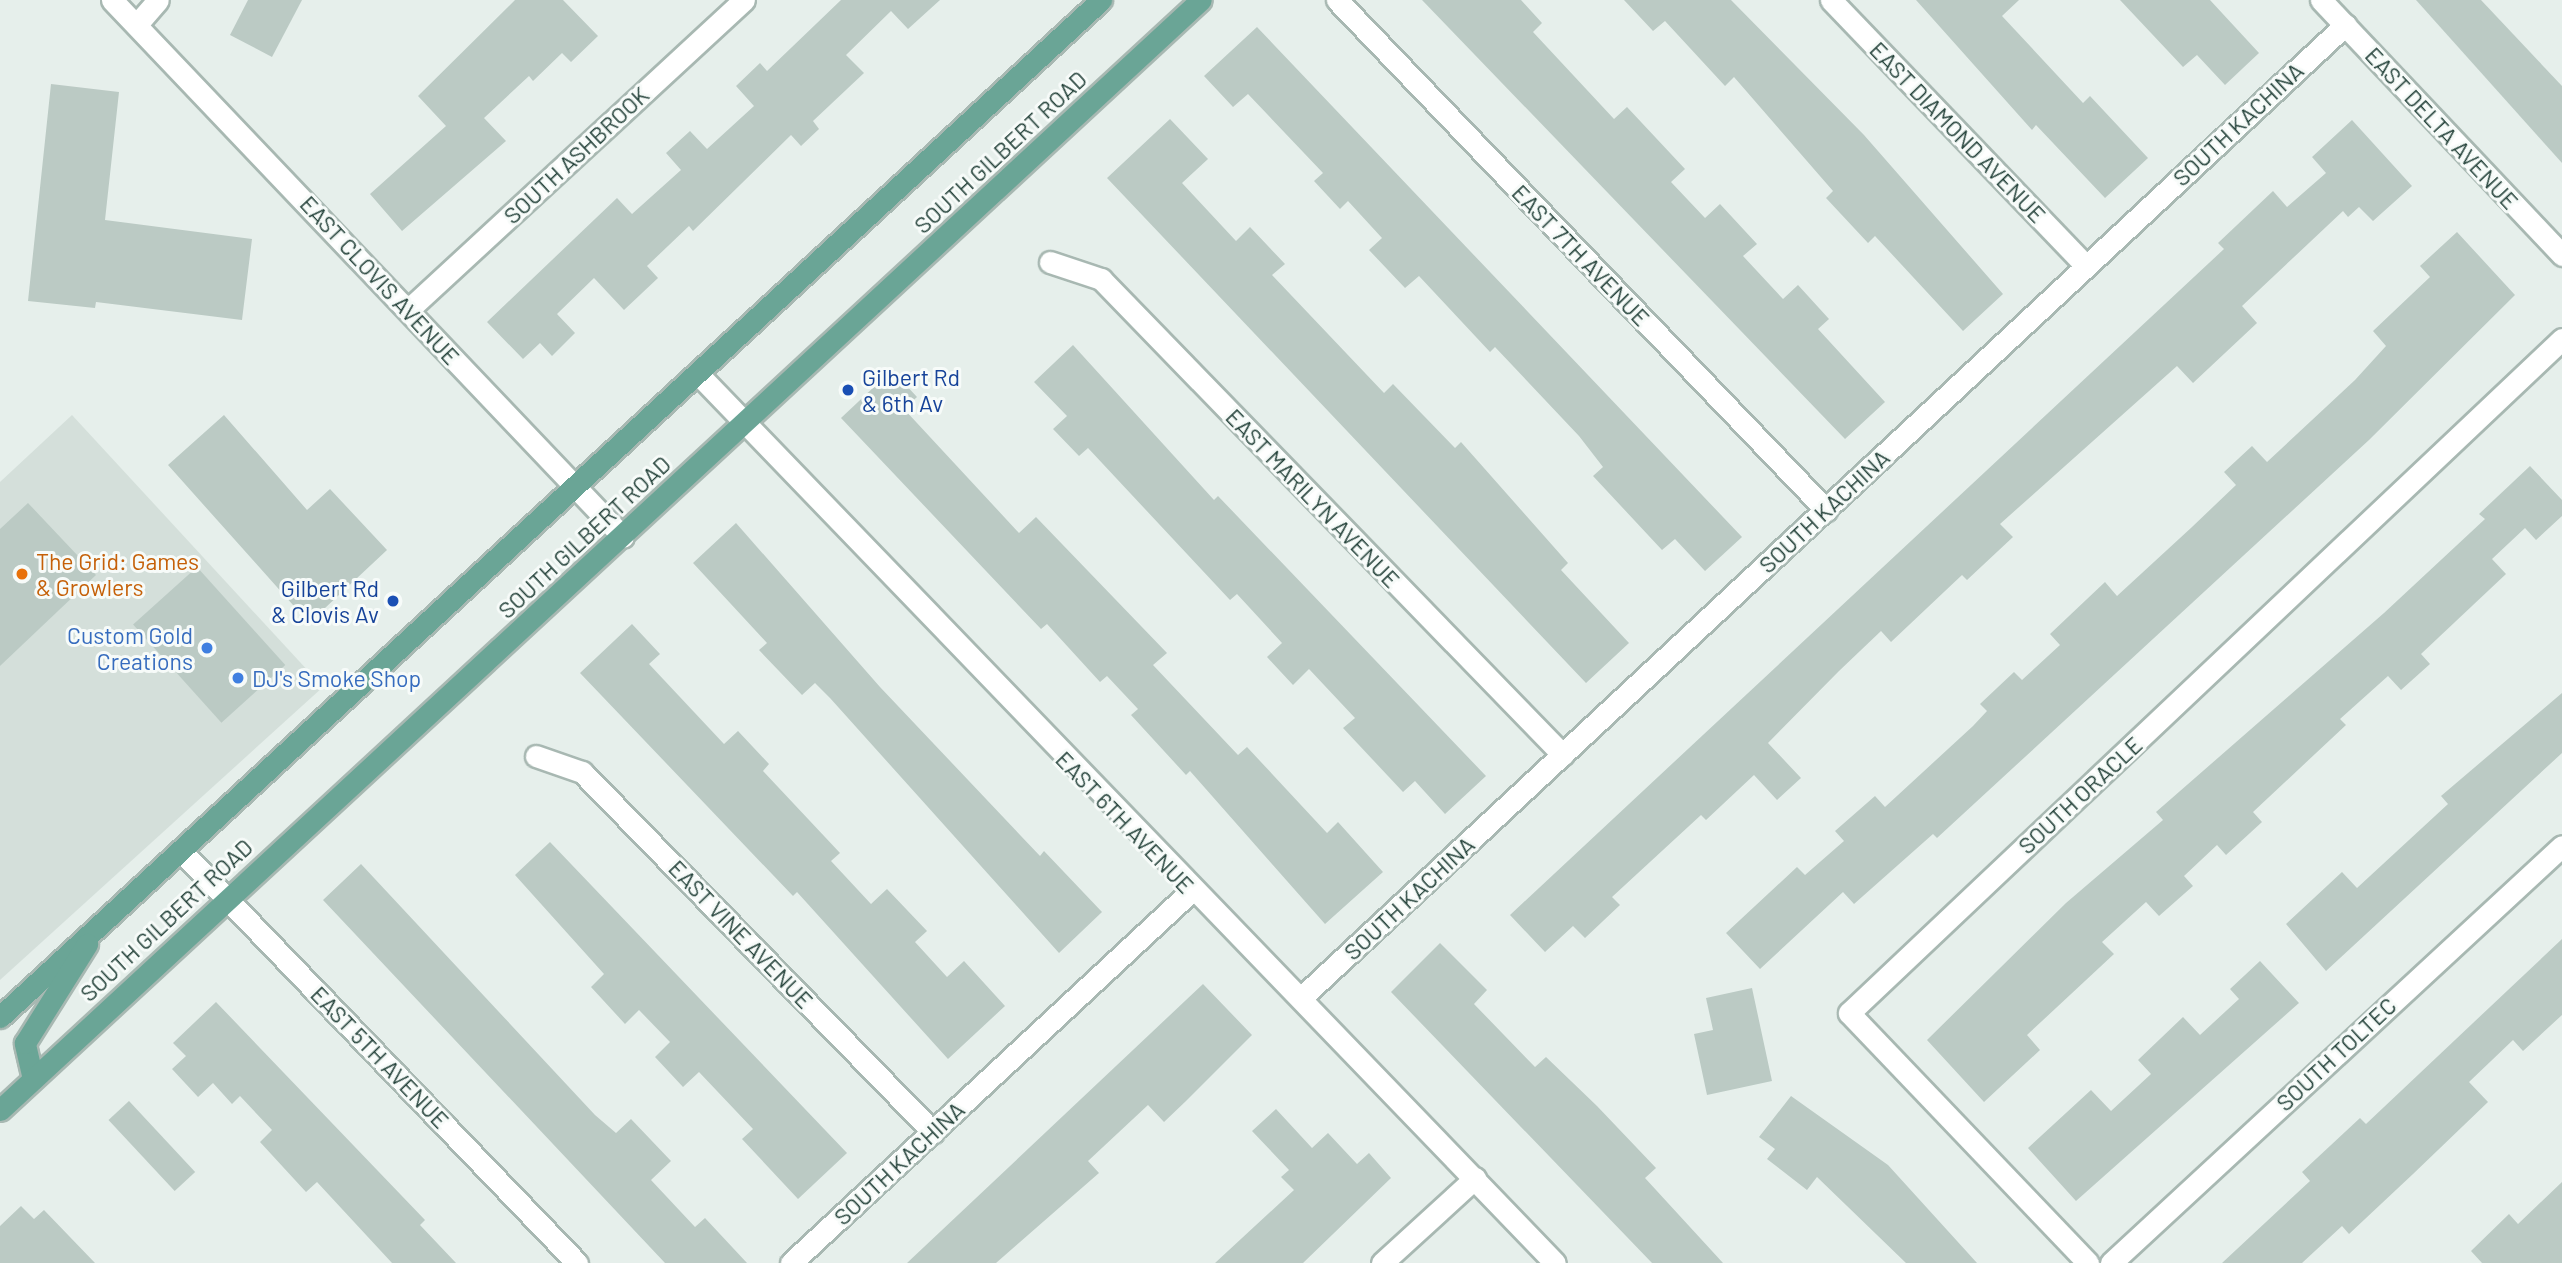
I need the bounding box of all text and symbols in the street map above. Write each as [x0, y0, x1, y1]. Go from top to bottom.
street label: EAST DIAMOND AVENUE [1864, 36, 2052, 228]
street label: EAST DELTA AVENUE [2360, 41, 2524, 215]
street label: SOUTH KACHINA [2167, 57, 2309, 191]
street label: SOUTH GILBERT ROAD [908, 65, 1092, 239]
street label: SOUTH ASHBROOK [498, 81, 654, 229]
street label: EAST 7TH AVENUE [1507, 179, 1655, 331]
street label: EAST CLOVIS AVENUE [295, 190, 465, 370]
place label: Gilbert Rd & 6th Av [862, 363, 960, 417]
marker: Gilbert Rd & 6th Av [840, 382, 856, 398]
street label: EAST MARILYN AVENUE [1220, 403, 1406, 593]
street label: SOUTH KACHINA [1753, 444, 1895, 578]
street label: SOUTH GILBERT ROAD [492, 450, 676, 624]
place label: The Grid: Games & Growlers [36, 547, 199, 601]
marker: The Grid: Games & Growlers [14, 566, 30, 582]
place label: Gilbert Rd & Clovis Av [271, 574, 379, 628]
marker: Gilbert Rd & Clovis Av [385, 593, 401, 609]
place label: Custom Gold Creations [67, 621, 193, 675]
marker: Custom Gold Creations [199, 640, 215, 656]
place label: DJ's Smoke Shop [252, 664, 421, 692]
marker: DJ's Smoke Shop [230, 670, 246, 686]
street label: SOUTH ORACLE [2012, 731, 2148, 859]
street label: EAST 6TH AVENUE [1050, 745, 1200, 899]
street label: SOUTH KACHINA [1338, 831, 1480, 965]
street label: SOUTH GILBERT ROAD [74, 833, 258, 1007]
street label: EAST VINE AVENUE [663, 854, 819, 1014]
street label: EAST 5TH AVENUE [305, 980, 455, 1134]
street label: SOUTH TOLTEC [2270, 992, 2402, 1116]
street label: SOUTH KACHINA [828, 1096, 970, 1230]

